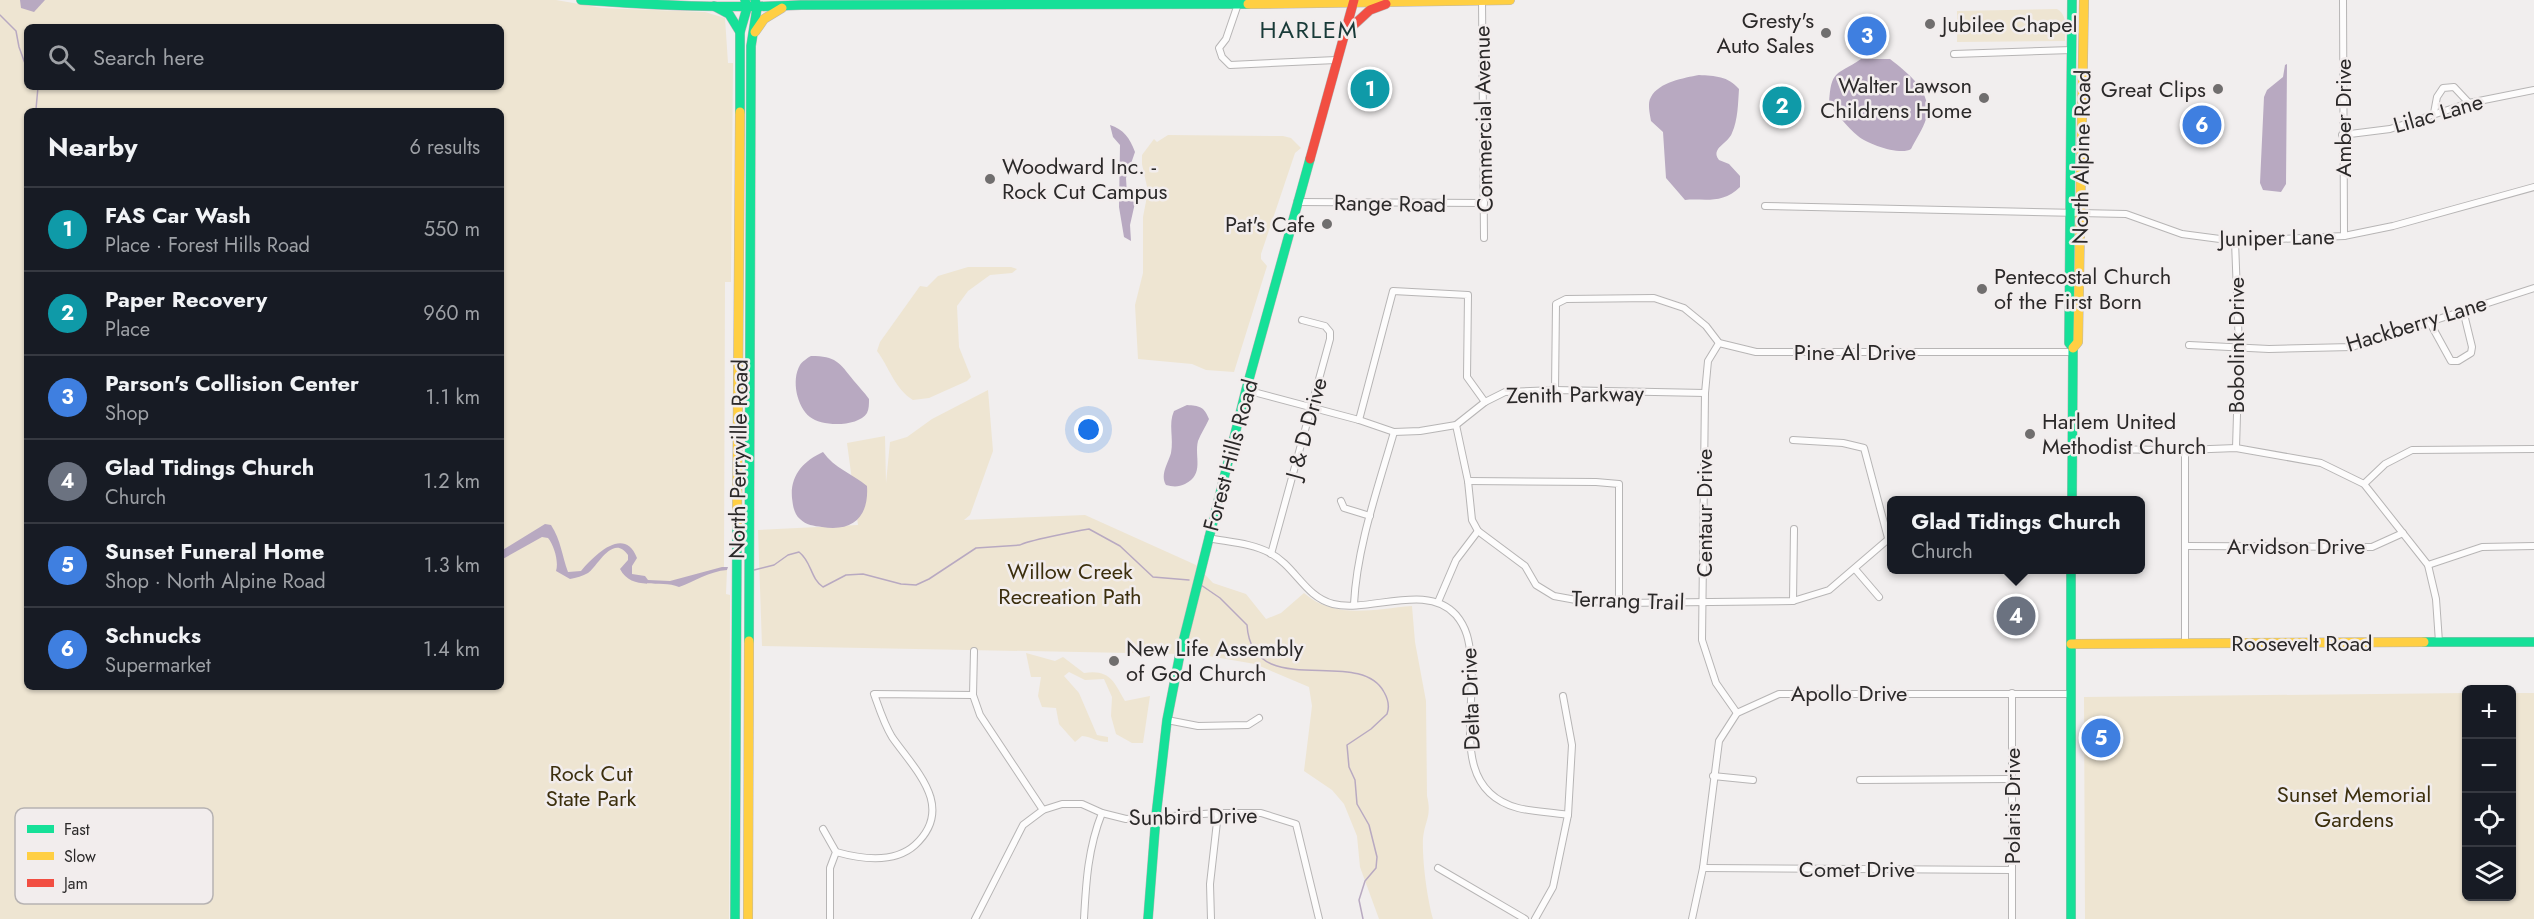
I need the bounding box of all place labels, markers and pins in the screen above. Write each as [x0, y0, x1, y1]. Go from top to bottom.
place label: Gresty's Auto Sales [1717, 4, 1814, 61]
place label: Jubilee Chapel [1939, 8, 2078, 40]
pin: 3 [1848, 14, 1886, 58]
marker: Jubilee Chapel [1923, 17, 1937, 31]
marker: Gresty's Auto Sales [1819, 26, 1833, 40]
pin: 1 [1350, 66, 1390, 112]
place label: Walter Lawson Childrens Home [1820, 69, 1972, 126]
place label: Great Clips [2101, 73, 2206, 105]
marker: Great Clips [2211, 82, 2225, 96]
pin: 2 [1762, 84, 1802, 128]
marker: Walter Lawson Childrens Home [1977, 91, 1991, 105]
pin: 6 [2182, 102, 2222, 148]
place label: Woodward Inc. - Rock Cut Campus [1002, 150, 1168, 207]
marker: Woodward Inc. - Rock Cut Campus [983, 172, 997, 186]
place label: Pat's Cafe [1225, 208, 1315, 240]
marker: Pat's Cafe [1320, 217, 1334, 231]
place label: Pentecostal Church of the First Born [1994, 260, 2171, 317]
marker: Pentecostal Church of the First Born [1975, 282, 1989, 296]
place label: Harlem United Methodist Church [2042, 405, 2206, 462]
marker: Harlem United Methodist Church [2023, 427, 2037, 441]
pin: 4 [1996, 594, 2036, 638]
place label: New Life Assembly of God Church [1126, 632, 1304, 689]
marker: New Life Assembly of God Church [1107, 654, 1121, 668]
pin: 5 [2082, 716, 2120, 760]

